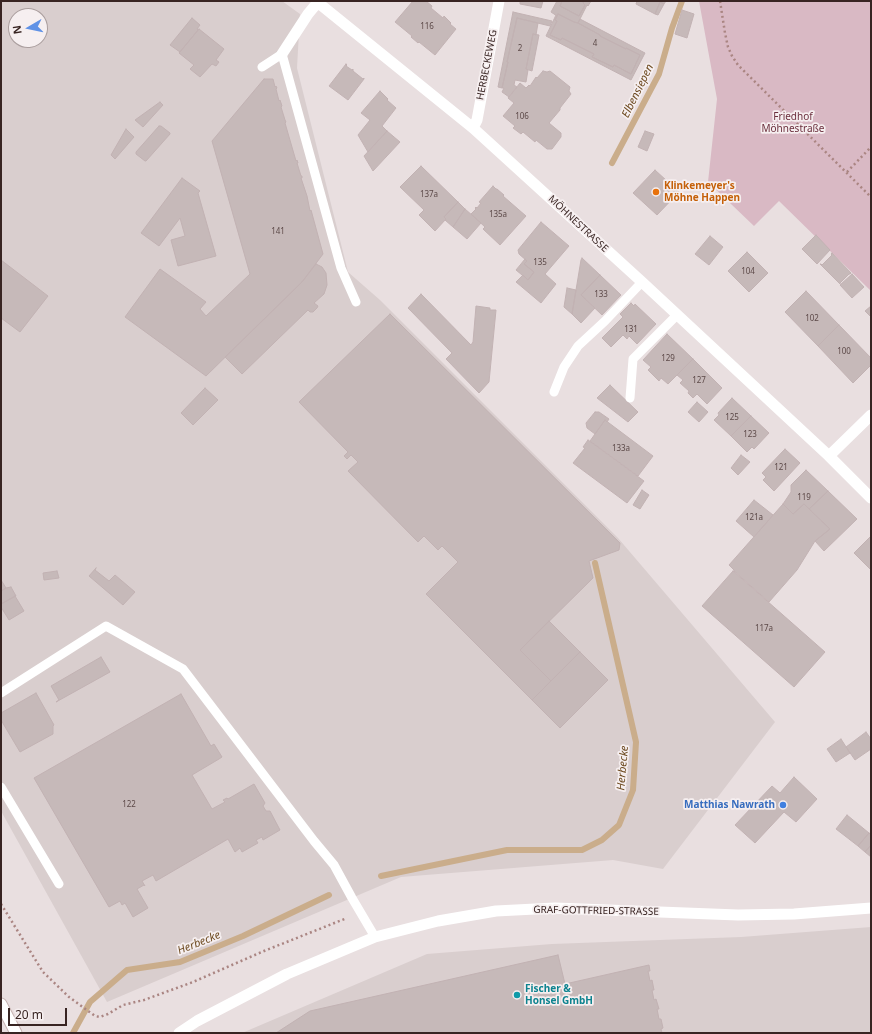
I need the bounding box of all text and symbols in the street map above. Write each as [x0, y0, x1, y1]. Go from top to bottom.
north arrow [8, 8, 48, 48]
house number: 116 [420, 22, 434, 32]
text: N [9, 24, 25, 35]
street label: HERBECKEWEG [474, 29, 500, 101]
house number: 4 [593, 39, 597, 49]
house number: 2 [518, 44, 522, 54]
water label: Elbensiepen [619, 62, 657, 120]
park label: Friedhof Möhnestraße [761, 111, 825, 134]
house number: 106 [515, 112, 529, 122]
place label: Klinkemeyer's Möhne Happen [664, 180, 740, 204]
marker: Klinkemeyer's Möhne Happen [651, 187, 661, 197]
house number: 137a [420, 190, 438, 200]
street label: MÖHNESTRASSE [546, 193, 610, 255]
house number: 135a [489, 210, 507, 220]
house number: 141 [271, 227, 285, 237]
house number: 135 [533, 258, 547, 268]
house number: 104 [741, 267, 755, 277]
house number: 133 [594, 290, 608, 300]
house number: 102 [805, 314, 819, 324]
house number: 131 [624, 325, 638, 335]
house number: 100 [837, 347, 851, 357]
house number: 129 [661, 354, 675, 364]
house number: 127 [692, 376, 706, 386]
house number: 125 [725, 413, 739, 423]
house number: 123 [743, 430, 757, 440]
house number: 133a [612, 444, 630, 454]
house number: 121 [774, 463, 788, 473]
house number: 119 [797, 493, 811, 503]
house number: 121a [745, 513, 763, 523]
house number: 117a [755, 624, 773, 634]
water label: Herbecke [614, 745, 632, 791]
place label: Matthias Nawrath [684, 799, 775, 811]
house number: 122 [122, 800, 136, 810]
marker: Matthias Nawrath [778, 800, 788, 810]
street label: GRAF-GOTTFRIED-STRASSE [533, 904, 659, 918]
water label: Herbecke [176, 928, 222, 958]
place label: Fischer & Honsel GmbH [525, 983, 593, 1006]
marker: Fischer & Honsel GmbH [512, 990, 522, 1000]
scale bar [10, 1000, 69, 1026]
text: 20 m [15, 1006, 43, 1023]

